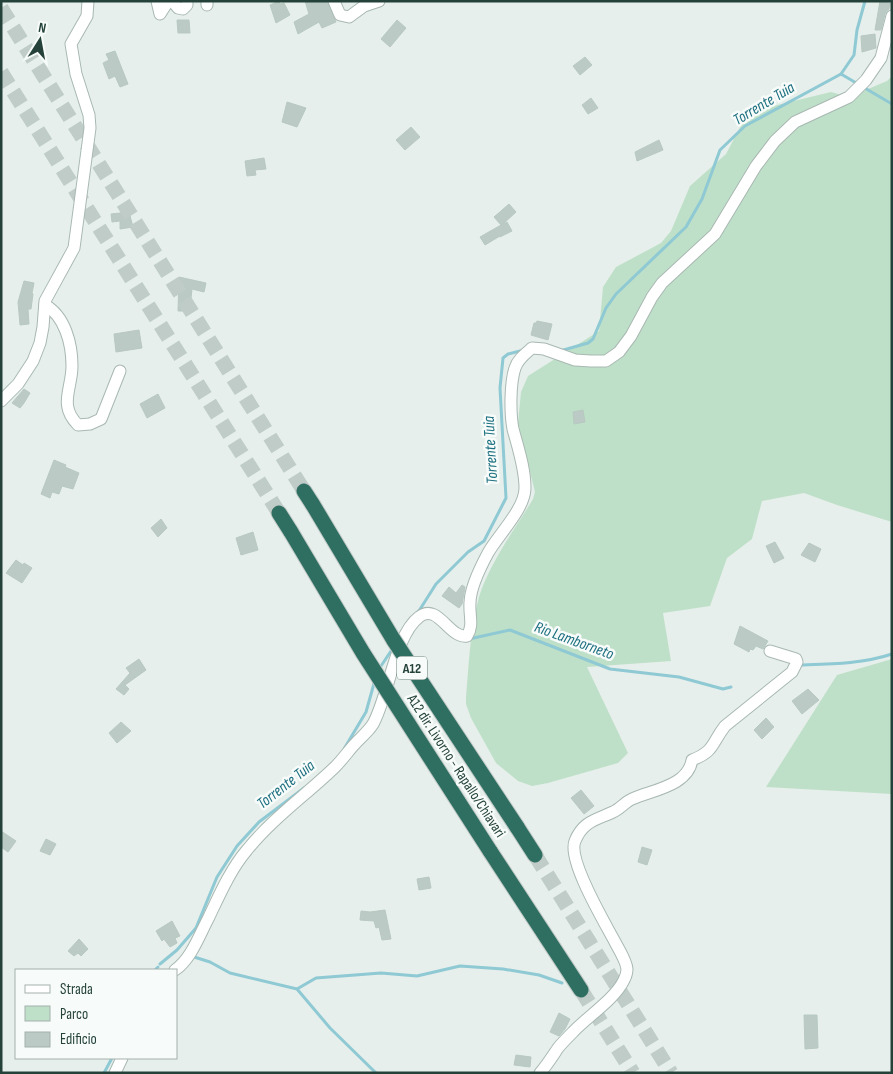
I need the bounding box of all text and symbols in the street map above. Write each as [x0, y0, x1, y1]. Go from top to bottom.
north arrow [15, 15, 65, 65]
text: N [37, 19, 48, 37]
water label: Torrente Tuia [730, 78, 799, 130]
water label: Torrente Tuia [480, 415, 502, 485]
water label: Rio Lamborneto [532, 618, 617, 664]
road number: A12 [397, 656, 427, 680]
street label: A12 dir. Livorno - Rapallo/Chiavari [402, 690, 509, 841]
water label: Torrente Tuia [253, 756, 319, 813]
legend [15, 969, 178, 1059]
text: Strada [60, 980, 93, 999]
text: Parco [60, 1005, 88, 1024]
text: Edificio [60, 1030, 97, 1049]

